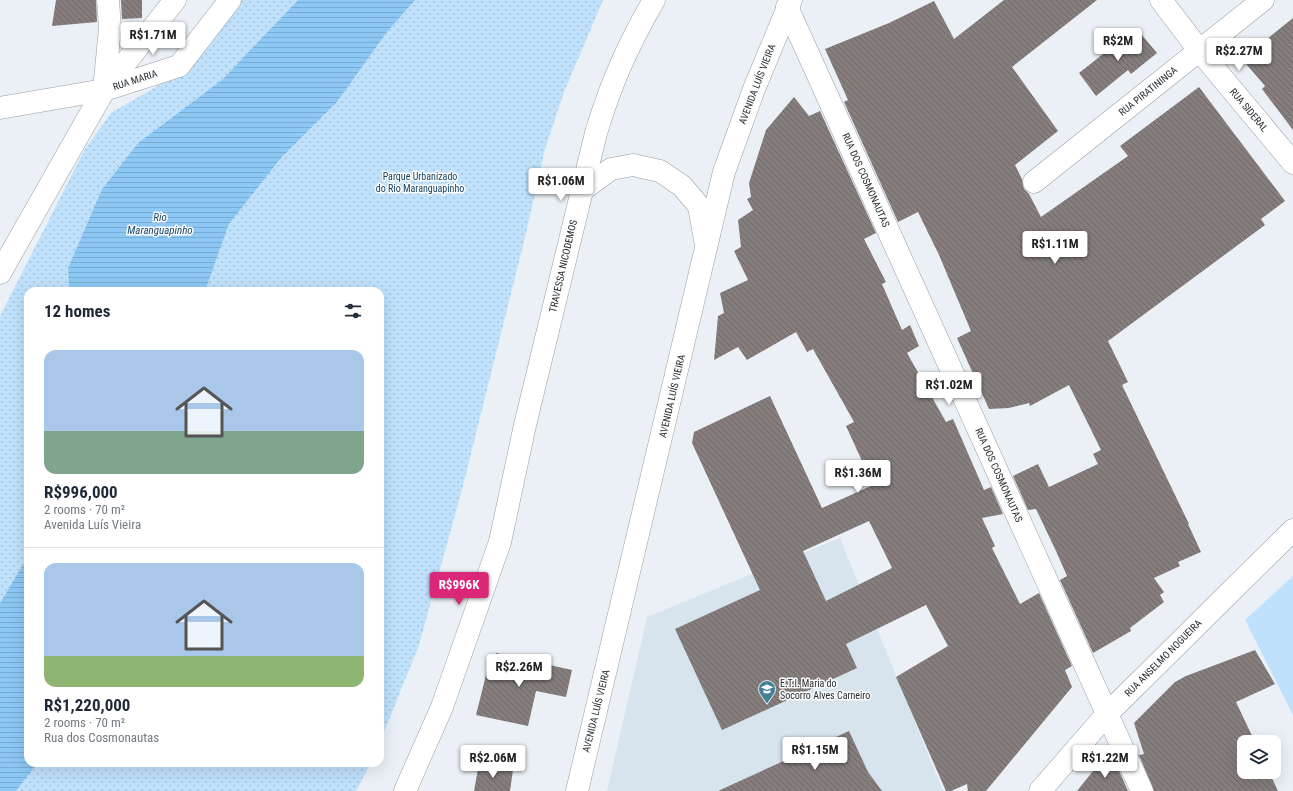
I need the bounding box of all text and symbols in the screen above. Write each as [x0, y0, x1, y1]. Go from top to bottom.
pin: R$1.71M [116, 22, 190, 56]
text: R$1.71M [129, 27, 177, 42]
pin: R$2M [1094, 28, 1142, 62]
text: R$2M [1103, 33, 1133, 48]
pin: R$2.27M [1202, 38, 1276, 72]
street label: AVENIDA LUÍS VIEIRA [736, 42, 777, 126]
text: R$2.27M [1215, 43, 1263, 58]
street label: RUA PIRATININGA [1117, 64, 1179, 118]
street label: RUA MARIA [111, 68, 159, 92]
street label: RUA SIDERAL [1228, 86, 1270, 134]
street label: RUA DOS COSMONAUTAS [840, 131, 892, 229]
pin: R$1.06M [524, 168, 598, 202]
park label: Parque Urbanizado do Rio Maranguapinho [376, 171, 464, 194]
text: R$1.06M [537, 173, 585, 188]
water label: Rio Maranguapinho [127, 211, 193, 237]
street label: TRAVESSA NICODEMOS [547, 219, 579, 313]
pin: R$1.11M [1018, 231, 1092, 265]
text: R$1.11M [1031, 236, 1079, 251]
icon: filters [342, 300, 364, 322]
text: 12 homes [44, 301, 110, 321]
street label: AVENIDA LUÍS VIEIRA [656, 353, 687, 439]
pin: R$1.02M [912, 372, 986, 406]
icon: home [168, 376, 240, 448]
text: R$1.02M [925, 377, 973, 392]
street label: RUA DOS COSMONAUTAS [973, 426, 1025, 524]
pin: R$1.36M [821, 460, 895, 494]
text: R$1.36M [834, 465, 882, 480]
text: R$996,000 [44, 482, 118, 502]
text: 2 rooms · 70 m² [44, 502, 125, 517]
text: Avenida Luís Vieira [44, 517, 141, 532]
pin: R$996K [426, 572, 492, 606]
text: R$996K [439, 577, 479, 592]
icon: home [168, 589, 240, 661]
street label: RUA ANSELMO NOGUEIRA [1122, 617, 1204, 699]
pin: R$2.26M [482, 654, 556, 688]
text: R$2.26M [495, 659, 543, 674]
street label: AVENIDA LUÍS VIEIRA [579, 668, 612, 754]
place label: E.T.I. Maria do Socorro Alves Carneiro [780, 678, 870, 701]
school or university icon: E.T.I. Maria do Socorro Alves Carneiro [757, 679, 777, 704]
text: R$1,220,000 [44, 695, 130, 715]
text: 2 rooms · 70 m² [44, 715, 125, 730]
text: Rua dos Cosmonautas [44, 730, 159, 745]
map controls [1237, 735, 1281, 779]
button: layers [1237, 735, 1281, 779]
pin: R$1.15M [778, 737, 852, 771]
text: R$1.15M [791, 742, 839, 757]
pin: R$2.06M [456, 745, 530, 779]
pin: R$1.22M [1068, 745, 1142, 779]
text: R$2.06M [469, 750, 517, 765]
text: R$1.22M [1081, 750, 1129, 765]

